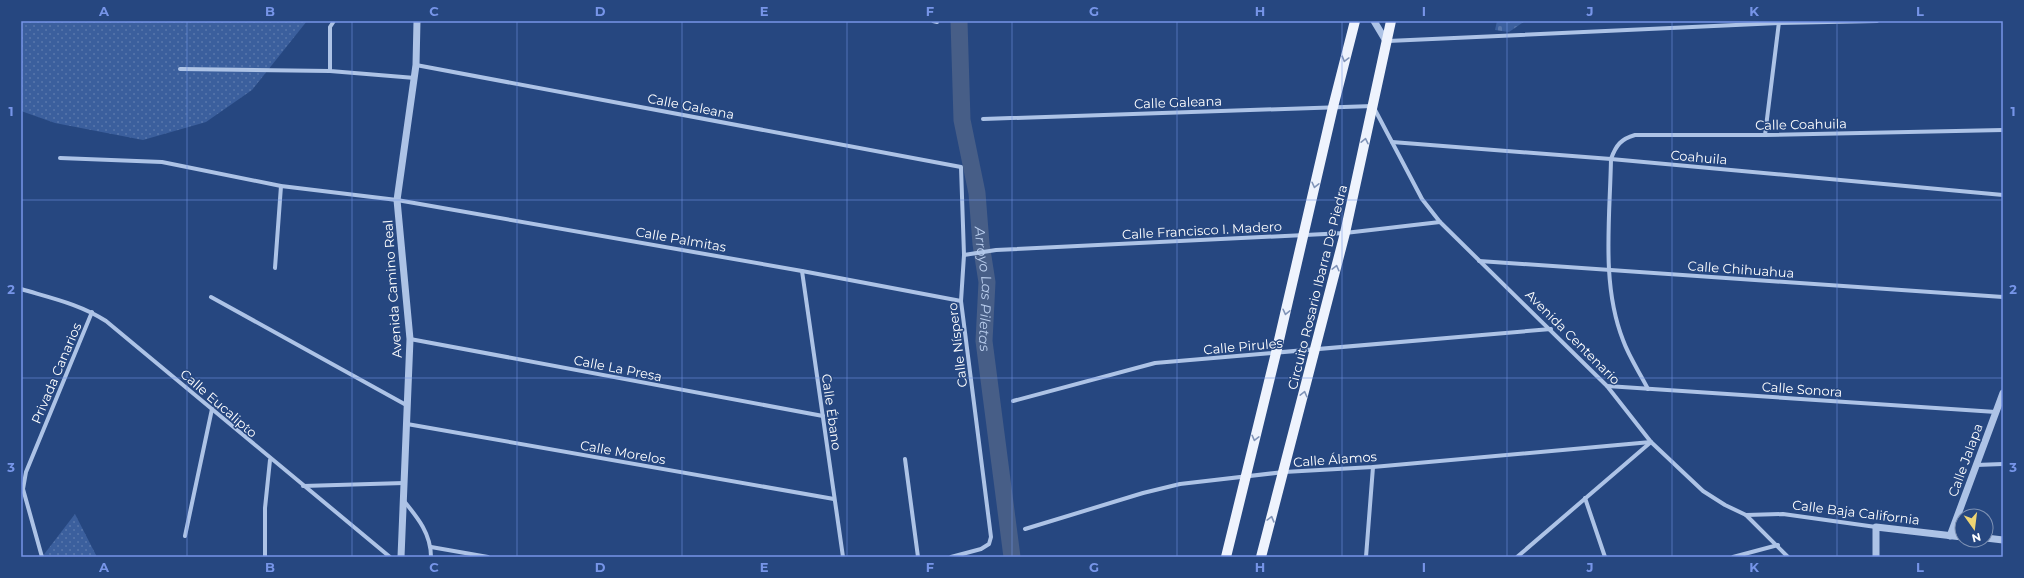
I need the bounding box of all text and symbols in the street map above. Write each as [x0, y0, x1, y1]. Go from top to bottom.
text: A [98, 3, 110, 19]
text: B [265, 3, 275, 19]
text: C [429, 3, 439, 19]
text: D [595, 3, 606, 19]
text: E [760, 3, 769, 19]
text: F [926, 3, 934, 19]
text: G [1089, 3, 1099, 19]
text: H [1255, 3, 1265, 19]
text: I [1422, 3, 1426, 19]
text: J [1585, 3, 1594, 19]
text: K [1749, 3, 1759, 19]
text: L [1916, 3, 1924, 19]
one-way arrow [1342, 55, 1350, 62]
street label: Calle Galeana [646, 90, 736, 122]
street label: Calle Galeana [1134, 92, 1222, 112]
text: 1 [8, 103, 14, 119]
text: 1 [2010, 103, 2016, 119]
street label: Calle Coahuila [1755, 115, 1847, 133]
one-way arrow [1361, 138, 1369, 144]
street label: Coahuila [1670, 147, 1728, 167]
one-way arrow [1312, 182, 1320, 188]
street label: Circuito Rosario Ibarra De Piedra [1284, 183, 1350, 391]
street label: Calle Francisco I. Madero [1122, 218, 1282, 242]
street label: Avenida Camino Real [379, 219, 405, 359]
street label: Calle Palmitas [635, 223, 727, 255]
water label: Arroyo Las Piletas [971, 225, 996, 353]
street label: Calle Chihuahua [1687, 257, 1795, 281]
one-way arrow [1331, 264, 1340, 271]
text: 2 [7, 281, 15, 297]
text: 2 [2009, 281, 2017, 297]
street label: Avenida Centenario [1522, 286, 1624, 388]
street label: Calle Níspero [944, 302, 970, 388]
one-way arrow [1282, 309, 1290, 315]
street label: Privada Canarios [27, 320, 85, 426]
street label: Calle Pirules [1203, 335, 1283, 357]
street label: Calle La Presa [572, 352, 664, 384]
street label: Calle Eucalipto [177, 365, 261, 441]
street label: Calle Ébano [819, 373, 845, 451]
street label: Calle Sonora [1761, 378, 1843, 400]
one-way arrow [1299, 390, 1308, 397]
street label: Calle Jalapa [1944, 421, 1986, 499]
one-way arrow [1251, 434, 1260, 441]
street label: Calle Morelos [579, 437, 667, 467]
street label: Calle Álamos [1293, 448, 1377, 470]
text: 3 [6, 459, 15, 475]
text: 3 [2008, 459, 2017, 475]
street label: Calle Baja California [1791, 496, 1921, 528]
north arrow [1954, 508, 1994, 548]
one-way arrow [1266, 516, 1275, 523]
text: N [1970, 530, 1982, 546]
text: A [98, 559, 110, 575]
text: B [265, 559, 275, 575]
text: C [429, 559, 439, 575]
text: D [595, 559, 606, 575]
text: E [760, 559, 769, 575]
text: F [926, 559, 934, 575]
text: G [1089, 559, 1099, 575]
text: H [1255, 559, 1265, 575]
text: I [1422, 559, 1426, 575]
text: J [1585, 559, 1594, 575]
text: K [1749, 559, 1759, 575]
text: L [1916, 559, 1924, 575]

